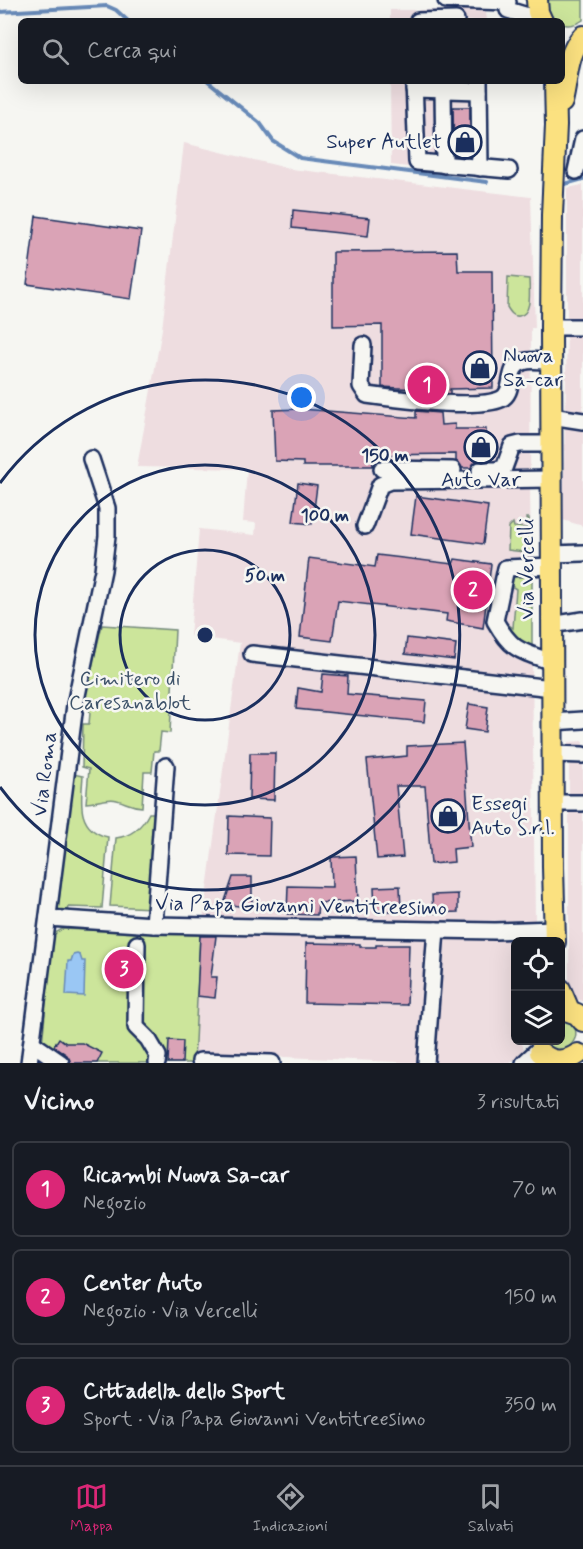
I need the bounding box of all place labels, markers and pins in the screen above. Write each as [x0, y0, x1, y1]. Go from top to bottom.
shop icon: Super Autlet [447, 124, 483, 160]
place label: Super Autlet [326, 128, 442, 156]
place label: Nuova Sa-car [503, 342, 563, 394]
shop icon: Nuova Sa-car [462, 350, 498, 386]
pin: 1 [408, 362, 446, 408]
shop icon: Auto Var [463, 429, 499, 465]
place label: Auto Var [441, 466, 521, 494]
pin: 2 [454, 568, 492, 612]
centre of rings [195, 625, 215, 645]
place label: Essegi Auto S.r.l. [471, 790, 555, 842]
shop icon: Essegi Auto S.r.l. [430, 798, 466, 834]
pin: 3 [104, 946, 144, 992]

